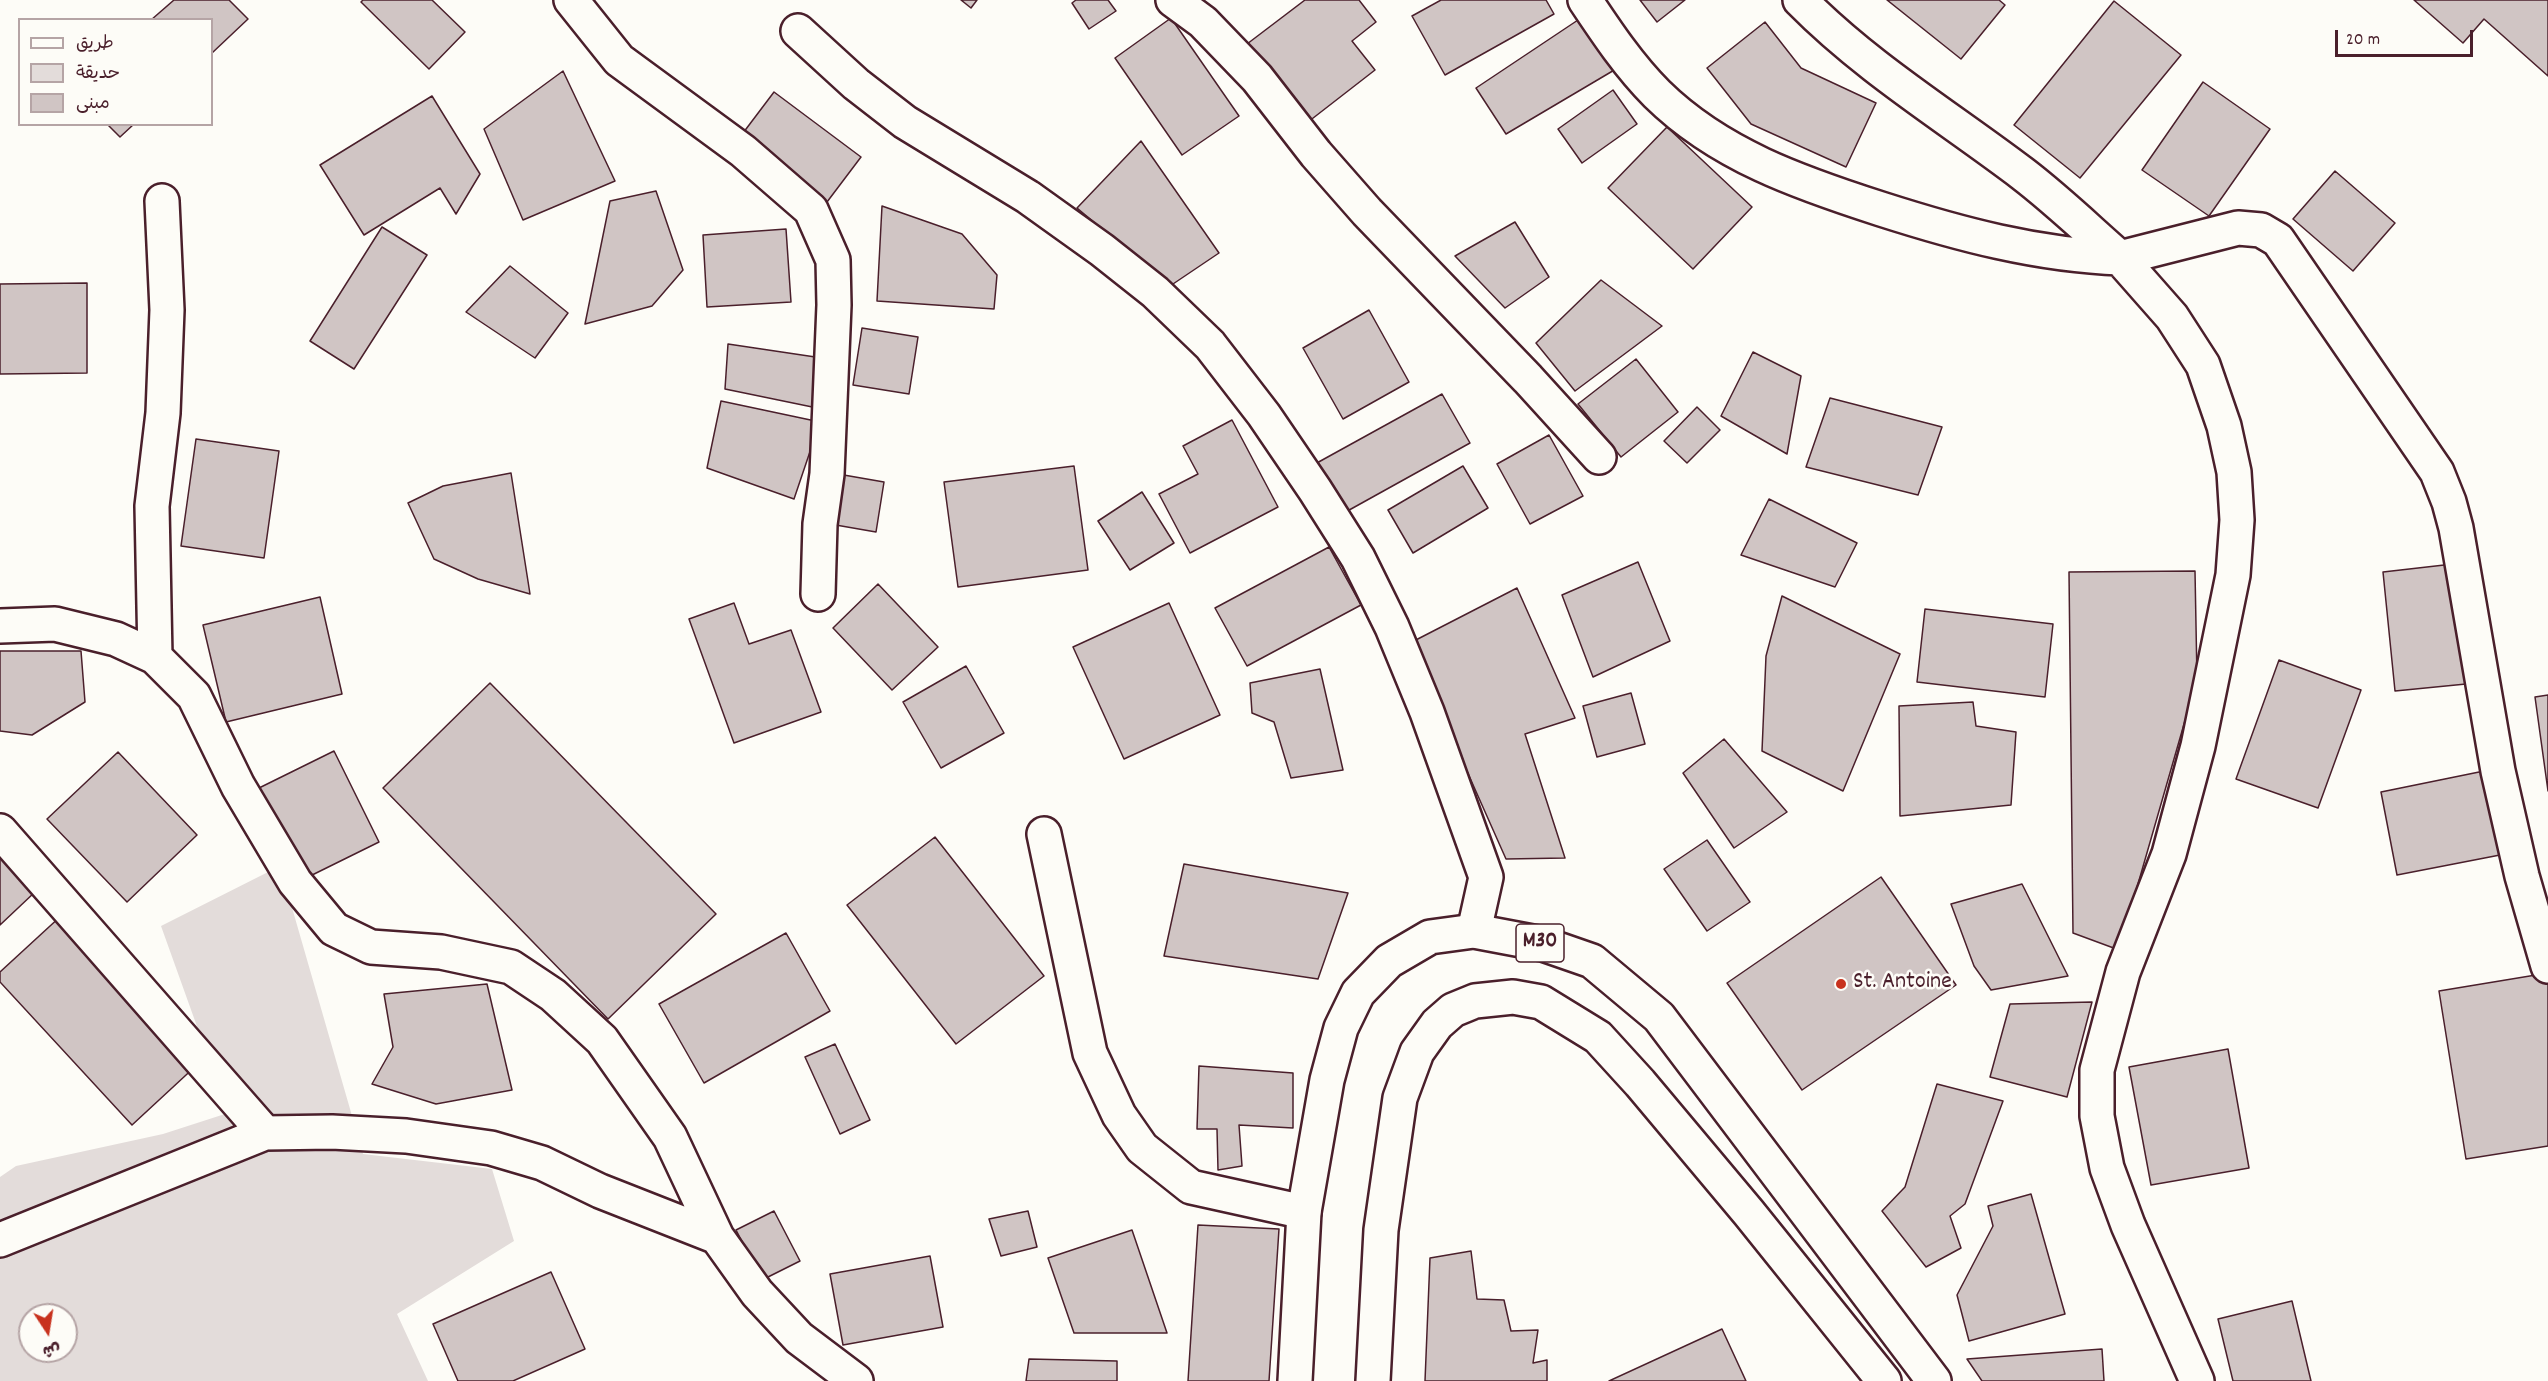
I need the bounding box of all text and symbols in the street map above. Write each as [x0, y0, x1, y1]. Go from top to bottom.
legend [18, 18, 213, 126]
scale bar [2338, 18, 2476, 56]
text: 20 m [2346, 28, 2380, 53]
text: طريق [76, 32, 114, 57]
text: حديقة [76, 62, 120, 87]
text: مبنى [76, 92, 110, 117]
road number: M30 [1516, 924, 1564, 962]
place label: St. Antoine [1853, 970, 1952, 998]
marker: St. Antoine [1834, 977, 1848, 991]
north arrow [18, 1303, 78, 1363]
text: ش [40, 1336, 62, 1362]

